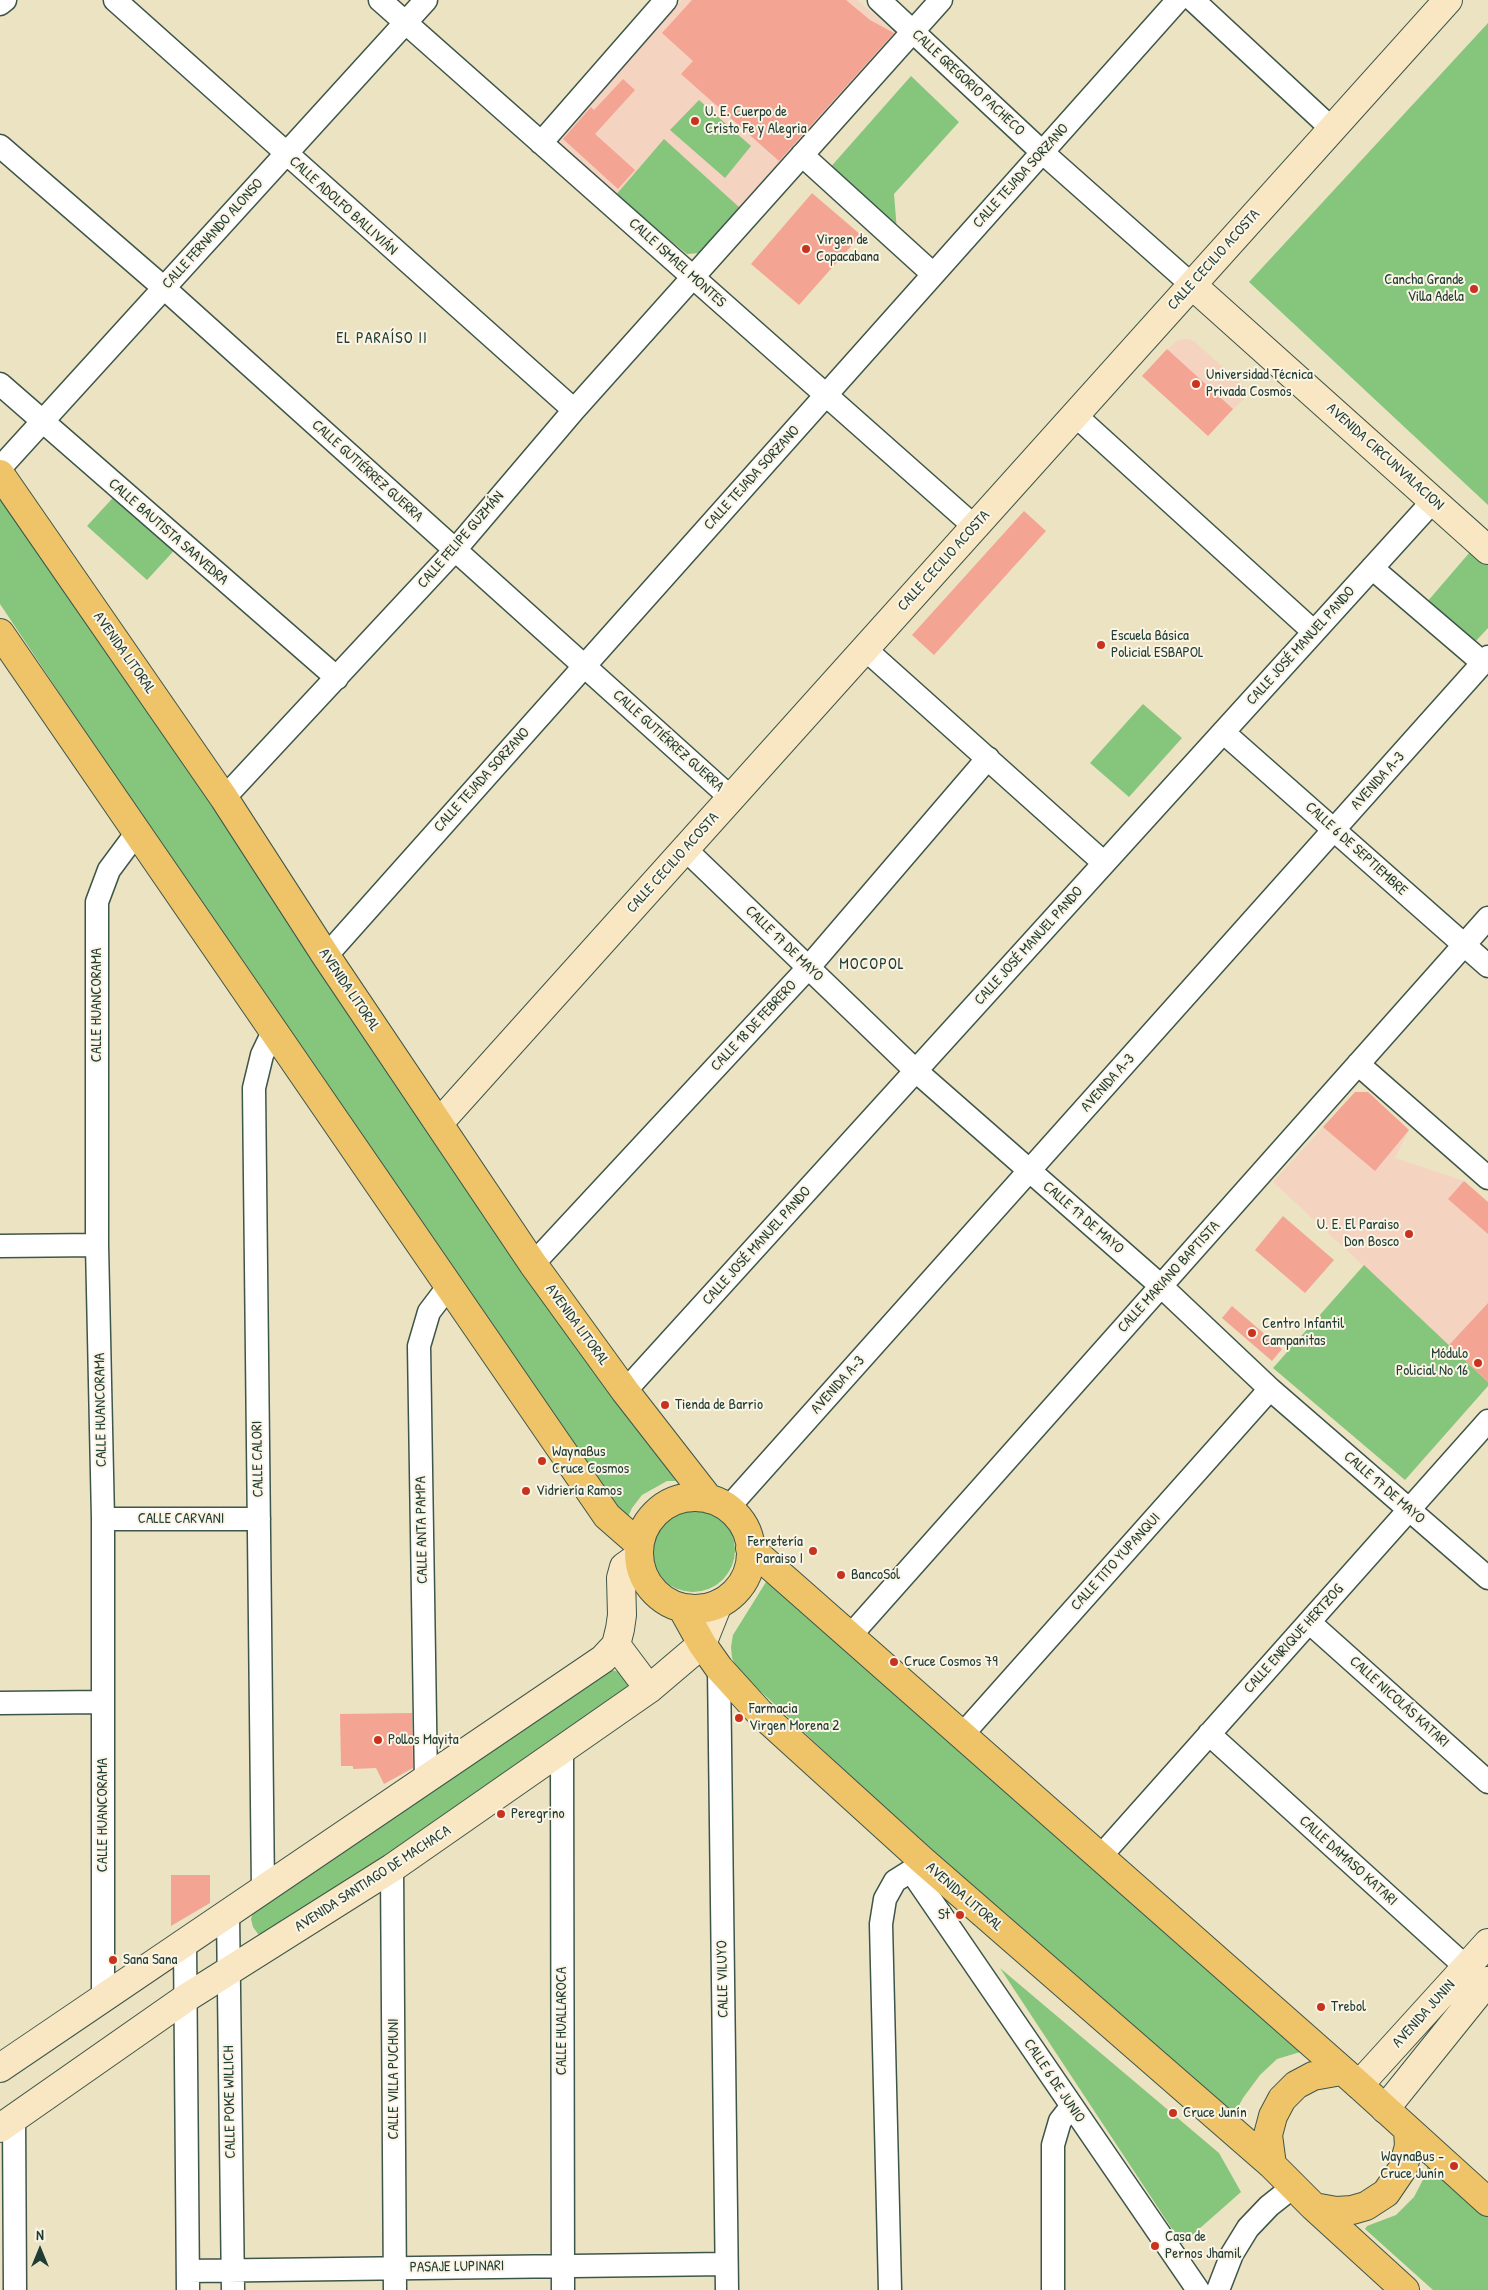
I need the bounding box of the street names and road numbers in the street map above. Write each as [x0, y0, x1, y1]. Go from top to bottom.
street label: CALLE GREGORIO PACHECO [908, 26, 1028, 140]
street label: CALLE TEJADA SORZANO [969, 120, 1073, 232]
street label: CALLE ADOLFO BALLIVIÁN [285, 153, 401, 259]
street label: CALLE FERNANDO ALONSO [159, 175, 267, 293]
street label: CALLE CECILIO ACOSTA [1164, 206, 1264, 314]
street label: CALLE ISMAEL MONTES [625, 215, 729, 311]
street label: AVENIDA CIRCUNVALACION [1323, 400, 1447, 514]
street label: CALLE GUTIÉRREZ GUERRA [308, 416, 426, 526]
street label: CALLE TEJADA SORZANO [700, 422, 804, 534]
street label: CALLE BAUTISTA SAAVEDRA [104, 475, 232, 589]
street label: CALLE FELIPE GUZMÁN [414, 488, 508, 592]
street label: CALLE CECILIO ACOSTA [894, 507, 994, 615]
street label: CALLE JOSÉ MANUEL PANDO [1243, 583, 1359, 709]
street label: AVENIDA LITORAL [89, 609, 159, 697]
street label: CALLE GUTIÉRREZ GUERRA [609, 686, 727, 796]
street label: CALLE TEJADA SORZANO [430, 724, 534, 836]
street label: AVENIDA A-3 [1347, 748, 1409, 814]
street label: CALLE 6 DE SEPTIEMBRE [1301, 798, 1411, 900]
street label: CALLE CECILIO ACOSTA [623, 809, 723, 917]
street label: CALLE JOSÉ MANUEL PANDO [971, 883, 1087, 1009]
street label: CALLE 17 DE MAYO [741, 902, 827, 986]
street label: AVENIDA LITORAL [315, 945, 383, 1035]
street label: CALLE HUANCORAMA [88, 948, 106, 1062]
street label: CALLE 18 DE FEBRERO [707, 977, 801, 1075]
street label: AVENIDA A-3 [1077, 1050, 1139, 1116]
street label: CALLE 17 DE MAYO [1039, 1178, 1127, 1258]
street label: CALLE JOSÉ MANUEL PANDO [699, 1183, 815, 1309]
street label: CALLE MARIANO BAPTISTA [1114, 1217, 1224, 1337]
street label: AVENIDA LITORAL [542, 1281, 612, 1369]
street label: AVENIDA A-3 [807, 1352, 869, 1418]
street label: CALLE HUANCORAMA [91, 1353, 111, 1467]
street label: CALLE CALORI [248, 1421, 268, 1497]
street label: CALLE 17 DE MAYO [1340, 1448, 1428, 1528]
street label: CALLE ANTA PAMPA [412, 1476, 432, 1584]
street label: CALLE TITO YUPANQUI [1067, 1509, 1165, 1615]
street label: CALLE CARVANI [138, 1510, 224, 1528]
street label: CALLE ENRIQUE HERTZOG [1240, 1581, 1348, 1697]
street label: CALLE NICOLÁS KATARI [1345, 1653, 1453, 1751]
street label: CALLE HUANCORAMA [94, 1758, 112, 1872]
street label: CALLE DAMASO KATARI [1295, 1812, 1401, 1910]
street label: AVENIDA SANTIAGO DE MACHACA [292, 1822, 454, 1936]
street label: AVENIDA LITORAL [922, 1859, 1006, 1935]
street label: CALLE VILUYO [713, 1940, 733, 2018]
street label: CALLE HUALLAROCA [553, 1967, 571, 2075]
street label: AVENIDA JUNIN [1389, 1976, 1459, 2052]
street label: CALLE VILLA PUCHUNI [385, 2018, 403, 2140]
street label: CALLE 6 DE JUNIO [1019, 2036, 1089, 2126]
street label: CALLE POKE WILLICH [220, 2045, 240, 2159]
street label: PASAJE LUPINARI [410, 2257, 504, 2277]

